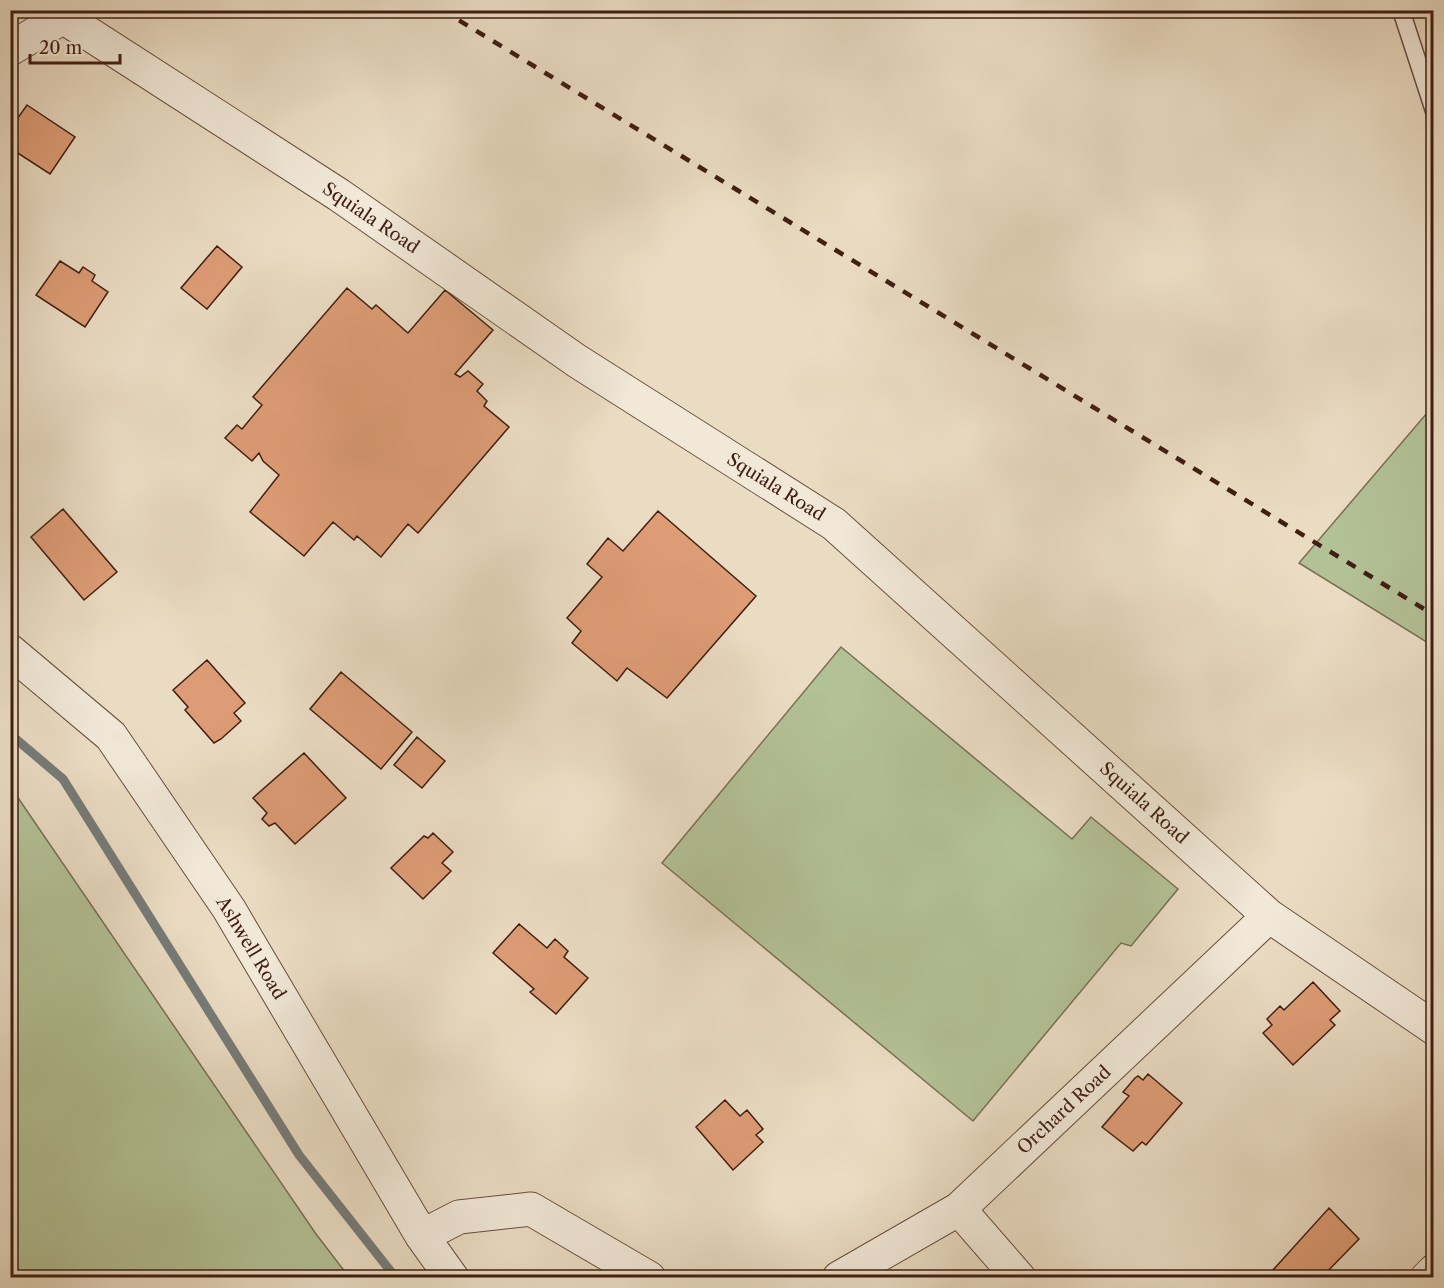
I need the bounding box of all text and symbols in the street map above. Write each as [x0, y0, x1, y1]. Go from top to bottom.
scale bar [30, 27, 120, 65]
text: 20 m [39, 37, 83, 59]
street label: Squiala Road [319, 178, 423, 258]
street label: Squiala Road [723, 448, 829, 526]
street label: Squiala Road [1095, 757, 1193, 849]
street label: Ashwell Road [211, 892, 290, 1004]
street label: Orchard Road [1013, 1061, 1115, 1159]

